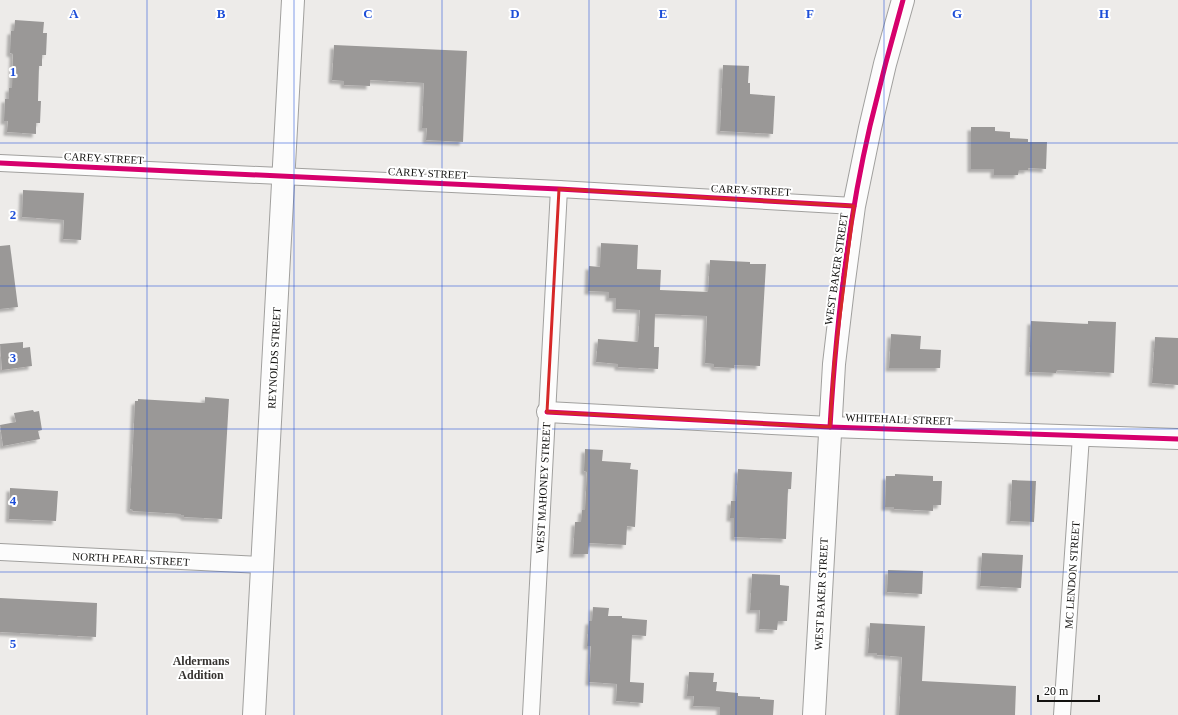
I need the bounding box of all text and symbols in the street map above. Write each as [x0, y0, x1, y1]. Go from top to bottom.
text: A [69, 6, 79, 21]
text: B [217, 6, 226, 21]
text: C [363, 6, 373, 21]
text: D [510, 6, 520, 21]
text: E [659, 6, 667, 21]
text: F [806, 6, 814, 21]
text: G [952, 6, 962, 21]
text: H [1099, 6, 1109, 21]
text: 1 [10, 64, 16, 79]
street label: CAREY STREET [64, 150, 145, 166]
street label: CAREY STREET [388, 165, 469, 181]
street label: CAREY STREET [711, 182, 792, 198]
text: 2 [10, 207, 16, 222]
street label: WEST BAKER STREET [822, 212, 850, 326]
street label: REYNOLDS STREET [265, 307, 283, 409]
text: 3 [10, 350, 17, 365]
street label: WHITEHALL STREET [845, 411, 953, 427]
street label: WEST MAHONEY STREET [534, 422, 552, 554]
text: 4 [10, 493, 17, 508]
street label: MC LENDON STREET [1062, 520, 1082, 629]
street label: WEST BAKER STREET [812, 537, 830, 651]
street label: NORTH PEARL STREET [72, 550, 190, 568]
text: 5 [10, 636, 17, 651]
district label: Aldermans Addition [173, 654, 230, 682]
scale bar [1038, 677, 1099, 703]
text: 20 m [1044, 684, 1069, 698]

